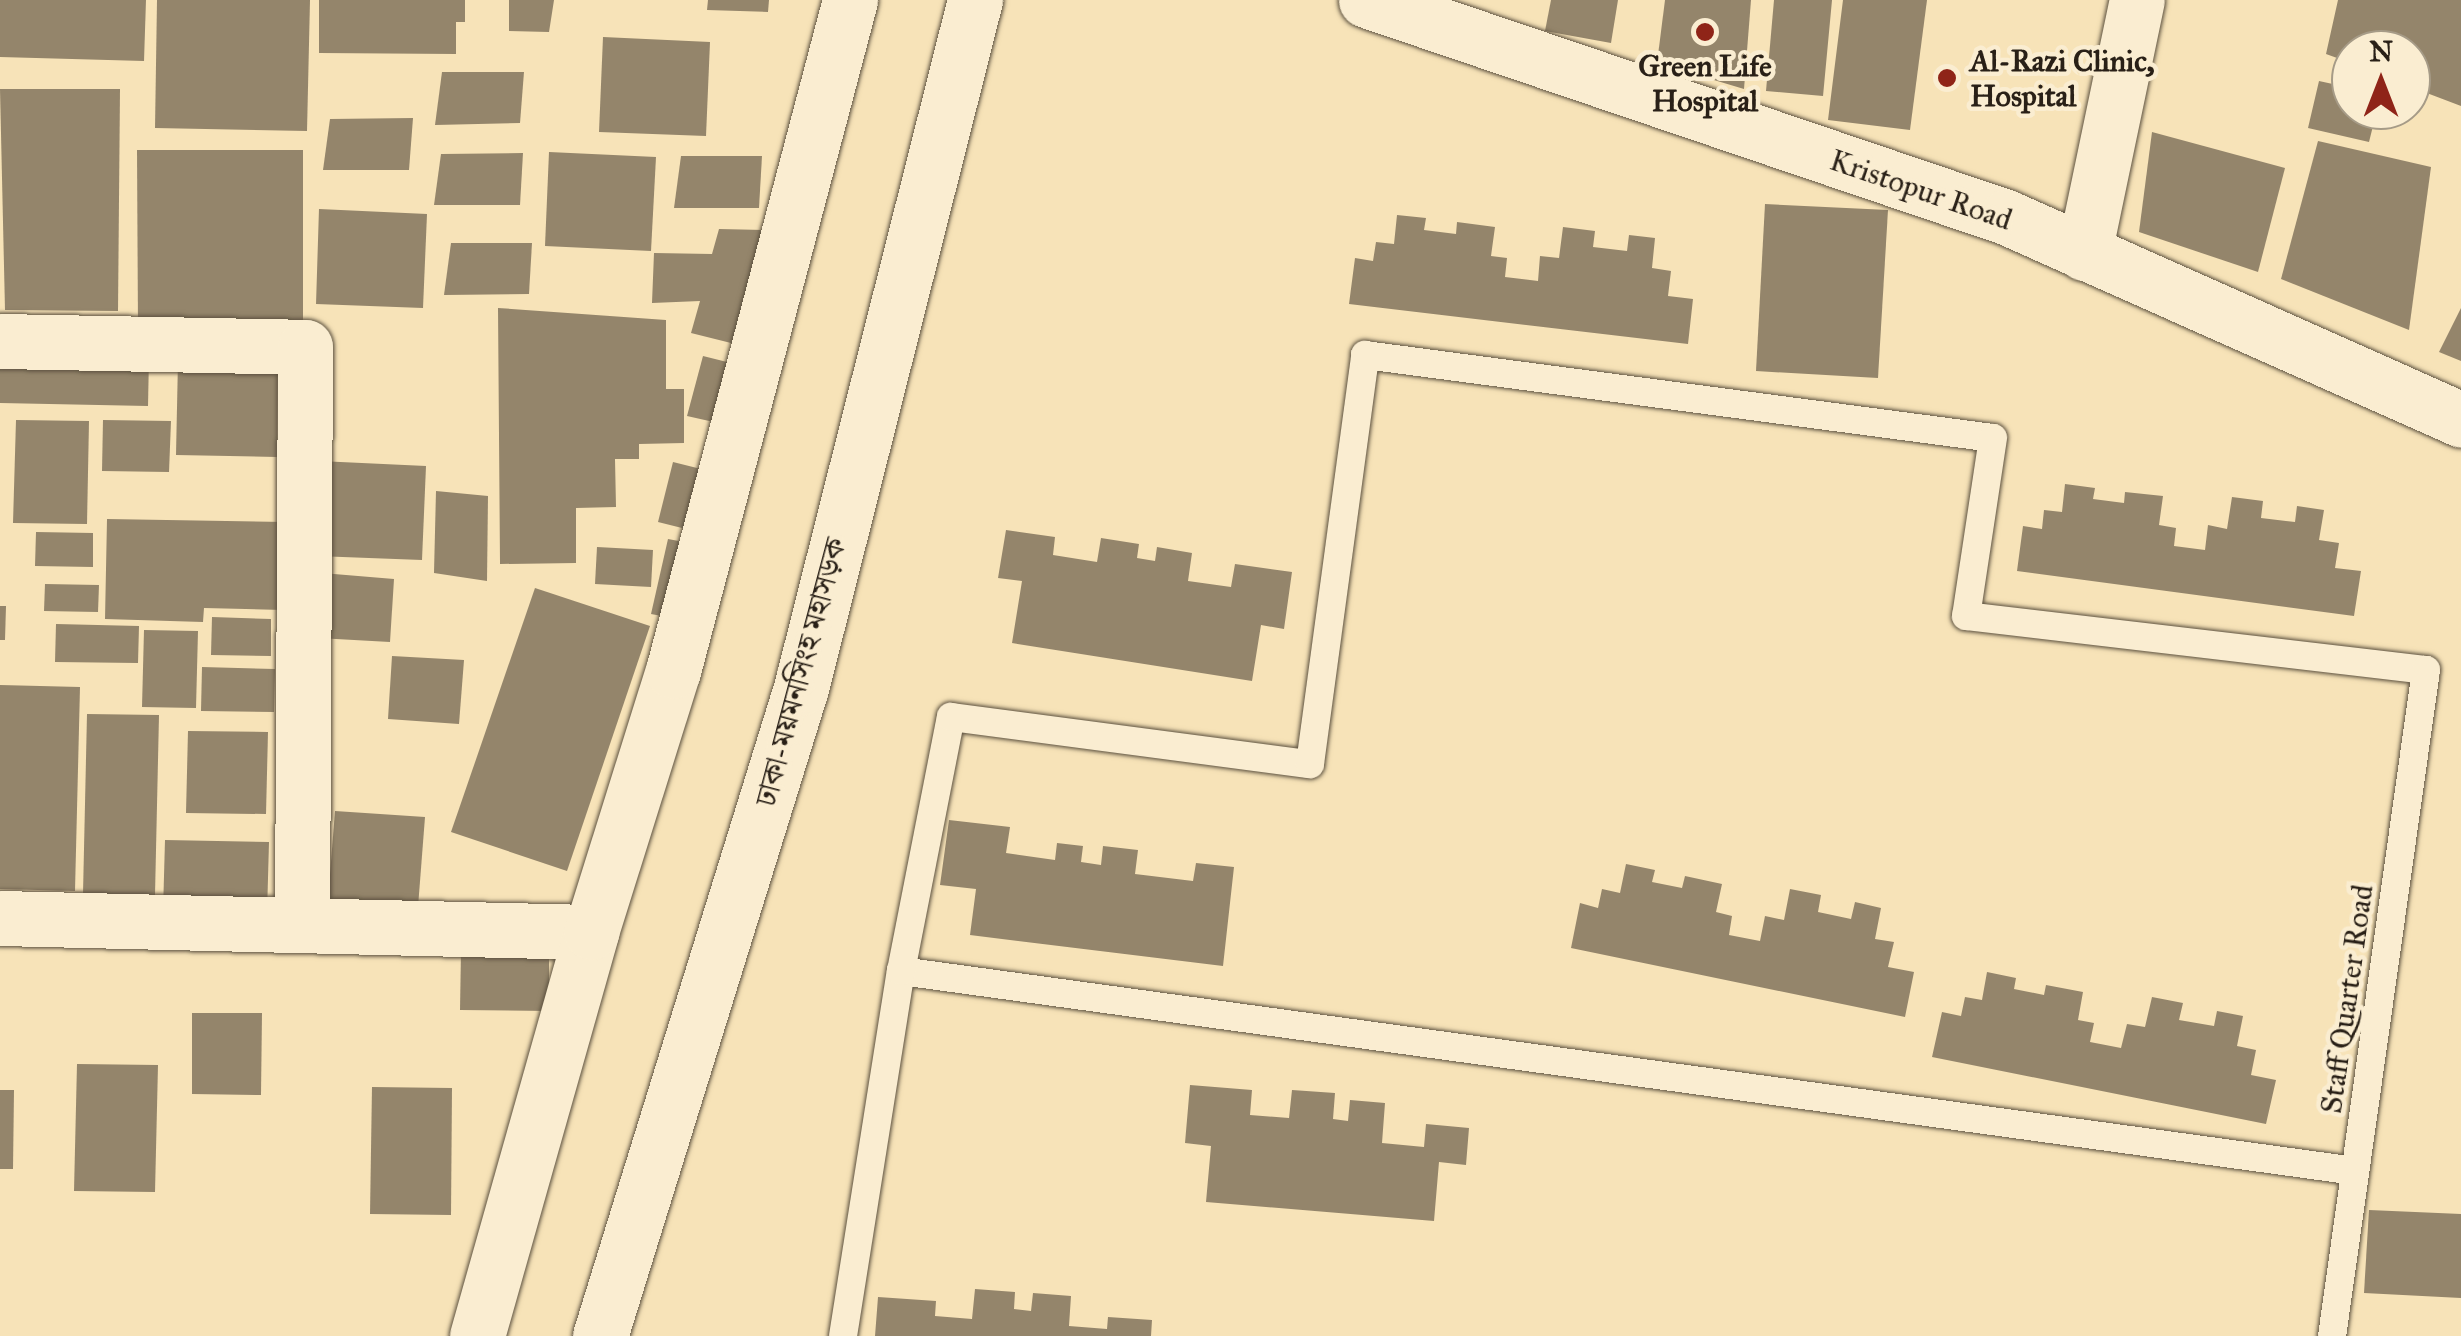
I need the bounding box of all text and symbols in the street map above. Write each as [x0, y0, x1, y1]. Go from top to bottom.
marker: Green Life Hospital [1694, 21, 1716, 43]
north arrow [2331, 30, 2431, 130]
text: N [2369, 34, 2393, 69]
place label: Al-Razi Clinic, Hospital [1970, 43, 2155, 114]
place label: Green Life Hospital [1638, 48, 1772, 118]
marker: Al-Razi Clinic, Hospital [1934, 65, 1960, 91]
street label: Kristopur Road [1825, 142, 2017, 238]
street label: ঢাকা-ময়মনসিংহ মহাসড়ক [748, 534, 854, 810]
street label: Staff Quarter Road [2313, 882, 2381, 1116]

